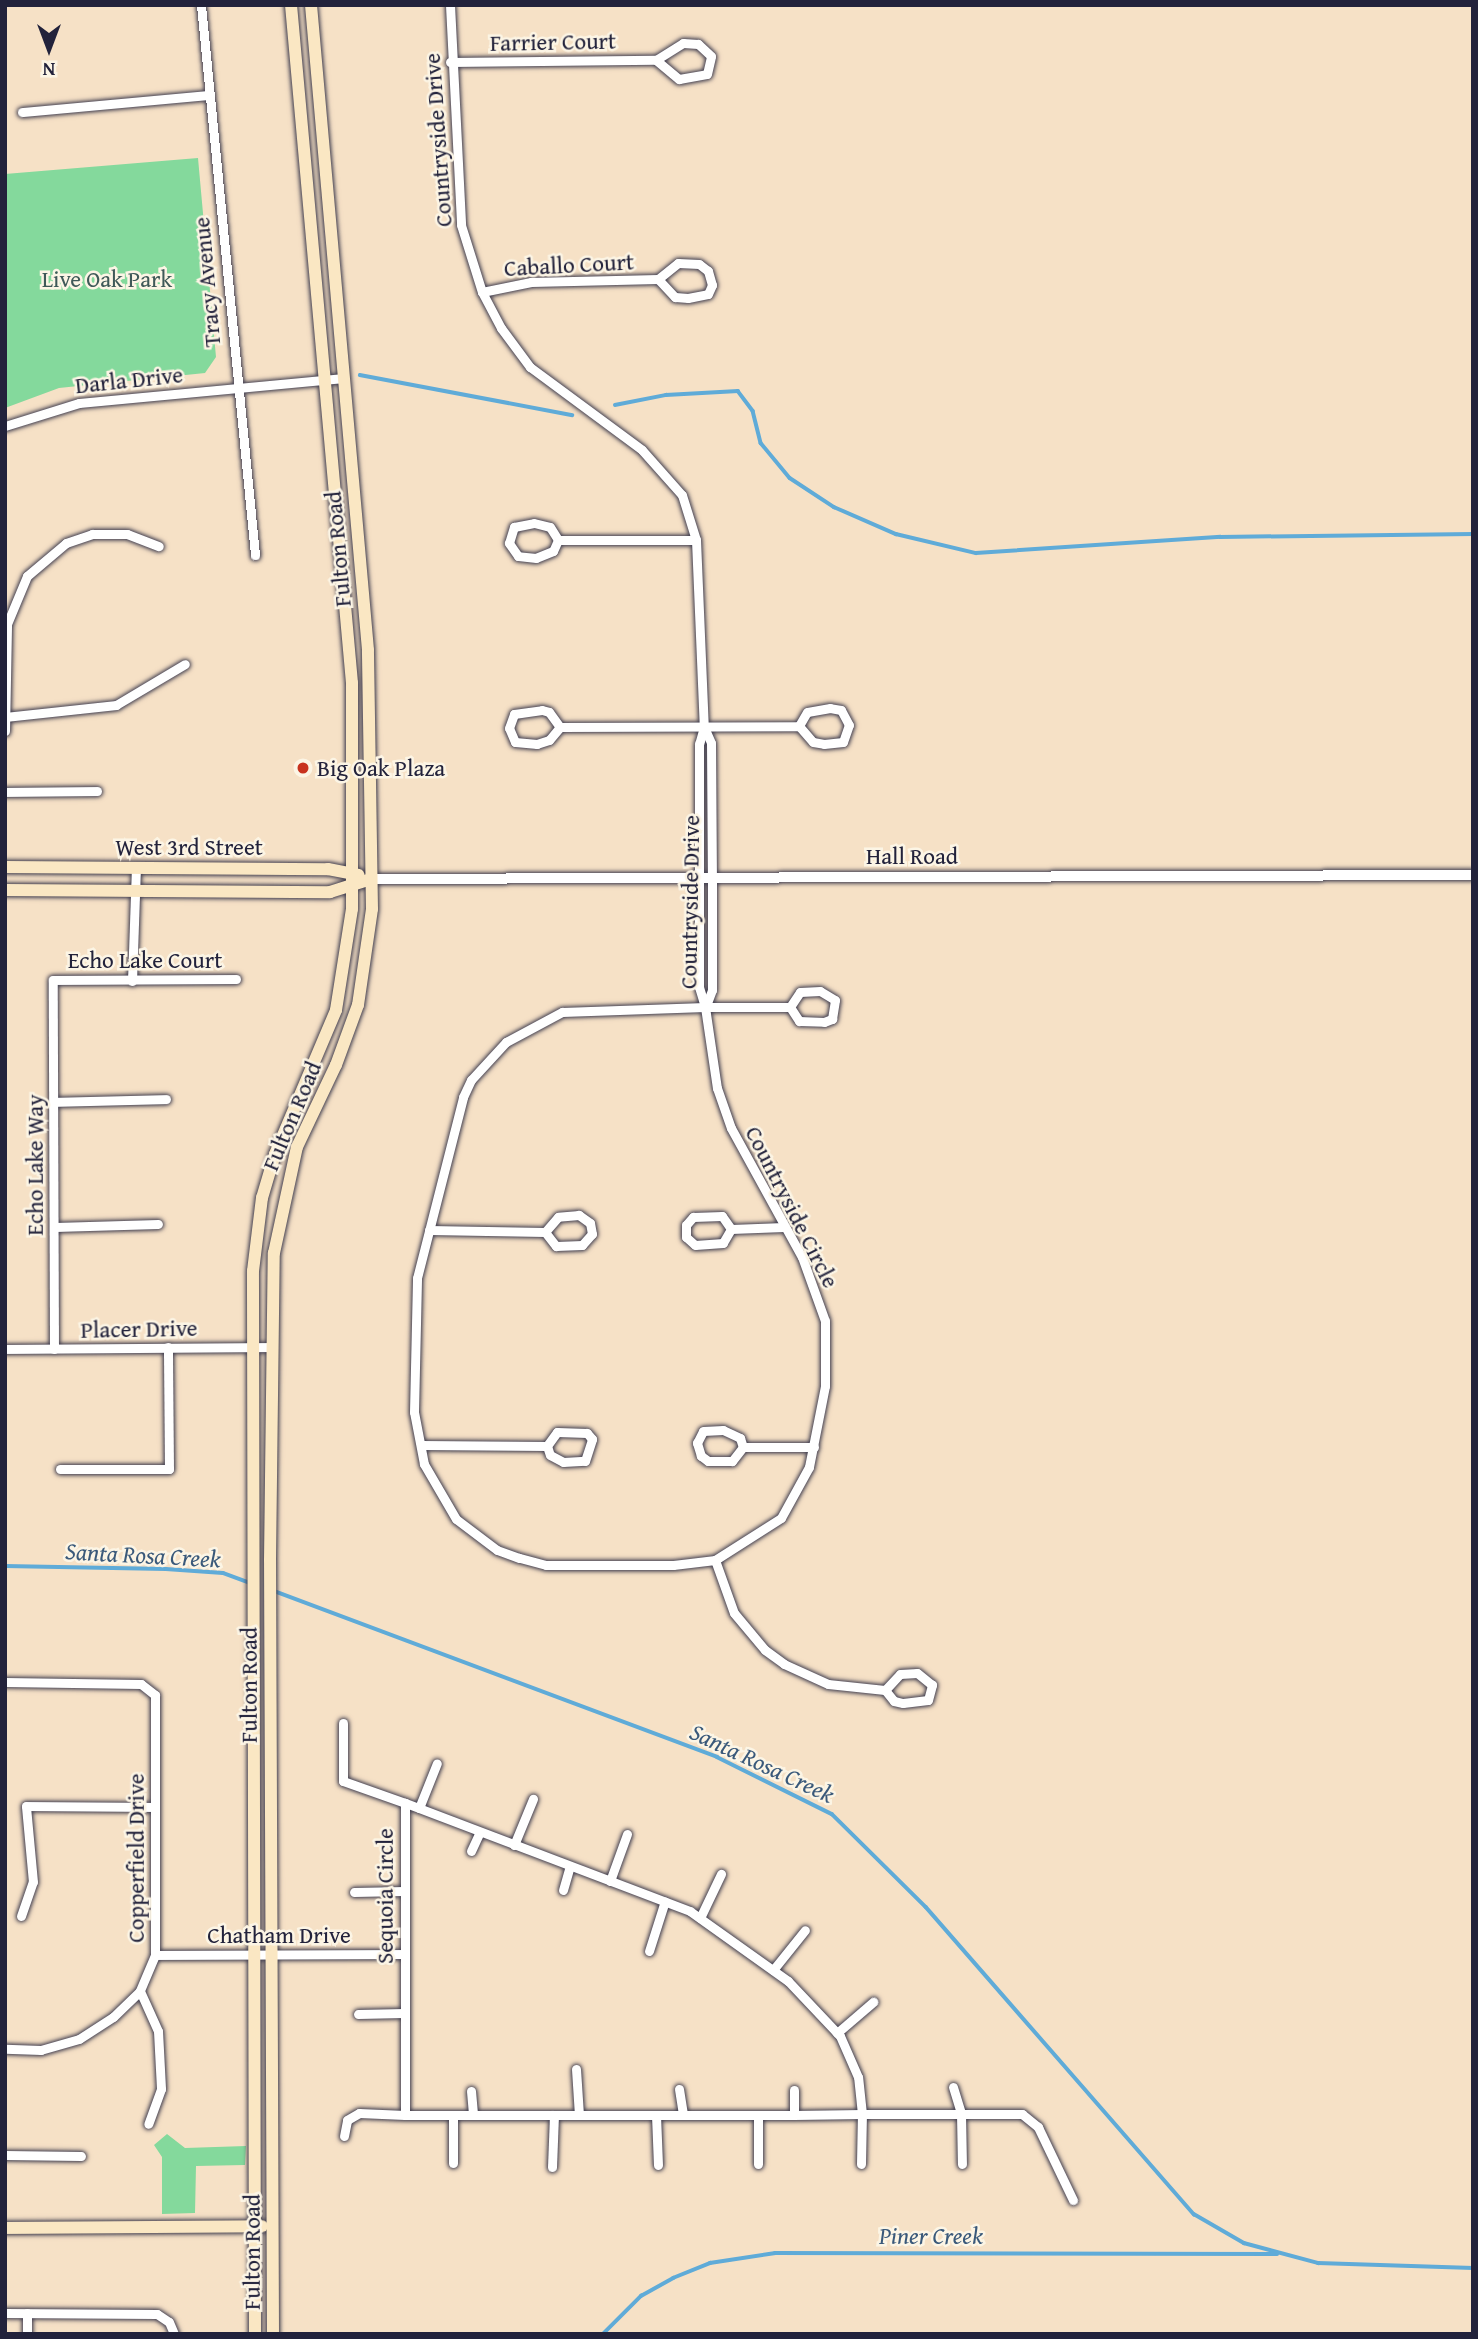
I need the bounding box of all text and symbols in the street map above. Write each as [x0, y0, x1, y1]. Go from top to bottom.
north arrow [14, 14, 84, 84]
street label: Farrier Court [490, 27, 616, 57]
street label: Countryside Drive [418, 52, 458, 228]
text: N [43, 56, 55, 84]
street label: Tracy Avenue [188, 216, 226, 348]
street label: Caballo Court [503, 248, 635, 282]
park label: Live Oak Park [42, 265, 172, 293]
street label: Darla Drive [74, 361, 184, 399]
street label: Fulton Road [319, 490, 357, 608]
place label: Big Oak Plaza [317, 754, 445, 782]
marker: Big Oak Plaza [295, 760, 311, 776]
street label: Countryside Drive [675, 815, 705, 989]
street label: West 3rd Street [115, 833, 263, 861]
street label: Hall Road [866, 842, 958, 870]
street label: Echo Lake Court [68, 946, 222, 974]
street label: Fulton Road [257, 1057, 327, 1175]
street label: Echo Lake Way [21, 1094, 49, 1236]
street label: Countryside Circle [739, 1122, 845, 1292]
street label: Placer Drive [80, 1314, 198, 1344]
water label: Santa Rosa Creek [65, 1537, 221, 1573]
street label: Fulton Road [235, 1627, 263, 1743]
water label: Santa Rosa Creek [685, 1717, 839, 1809]
street label: Copperfield Drive [122, 1773, 150, 1943]
street label: Sequoia Circle [371, 1828, 399, 1964]
street label: Chatham Drive [207, 1921, 351, 1949]
street label: Fulton Road [238, 2194, 266, 2310]
water label: Piner Creek [879, 2222, 983, 2250]

